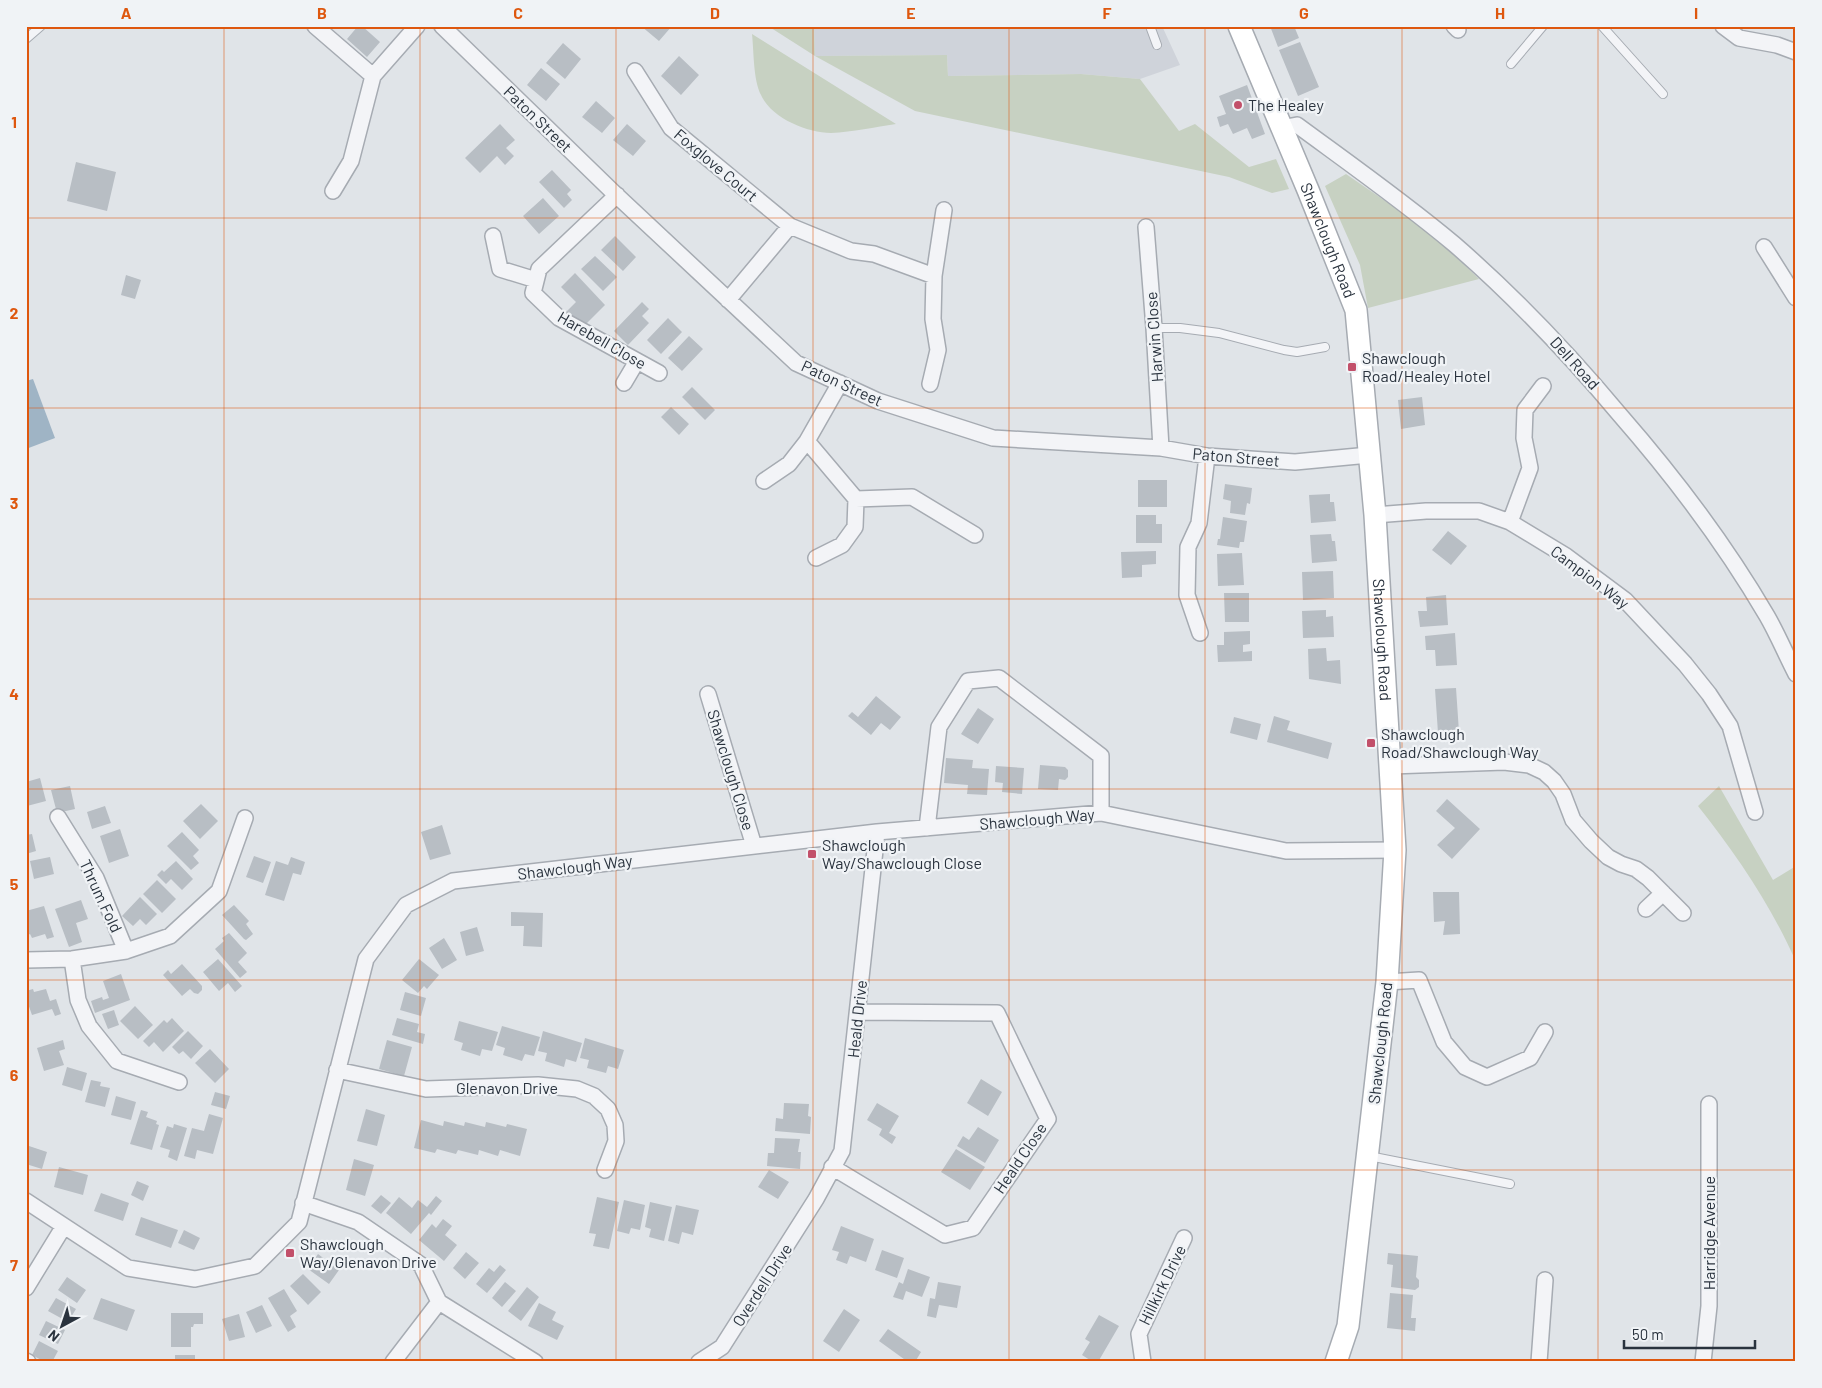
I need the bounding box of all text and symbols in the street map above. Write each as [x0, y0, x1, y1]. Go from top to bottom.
text: A [121, 3, 132, 22]
text: B [317, 3, 327, 22]
text: C [513, 3, 523, 22]
text: D [710, 3, 720, 22]
text: E [906, 3, 916, 22]
text: F [1103, 3, 1112, 22]
text: G [1299, 3, 1309, 22]
text: H [1495, 3, 1505, 22]
text: I [1694, 3, 1698, 22]
street label: Paton Street [500, 81, 576, 156]
place label: The Healey [1248, 95, 1324, 114]
marker: The Healey [1232, 99, 1244, 111]
text: 1 [11, 112, 17, 131]
street label: Foxglove Court [671, 124, 762, 205]
street label: Shawclough Road [1297, 180, 1360, 300]
street label: Harwin Close [1141, 291, 1166, 383]
text: 2 [10, 303, 19, 322]
street label: Harebell Close [555, 307, 650, 373]
street label: Dell Road [1547, 332, 1604, 393]
place label: Shawclough Road/Healey Hotel [1362, 348, 1490, 385]
street label: Paton Street [799, 355, 886, 410]
marker: Shawclough Road/Healey Hotel [1346, 361, 1358, 373]
street label: Paton Street [1192, 443, 1280, 470]
text: 3 [10, 493, 18, 512]
street label: Campion Way [1547, 541, 1634, 613]
street label: Shawclough Road [1370, 578, 1396, 701]
text: 4 [9, 684, 19, 703]
street label: Shawclough Close [704, 707, 759, 833]
place label: Shawclough Road/Shawclough Way [1381, 724, 1539, 761]
marker: Shawclough Road/Shawclough Way [1365, 737, 1377, 749]
street label: Shawclough Way [978, 804, 1096, 833]
place label: Shawclough Way/Shawclough Close [822, 835, 982, 872]
marker: Shawclough Way/Shawclough Close [806, 848, 818, 860]
street label: Shawclough Way [516, 850, 634, 883]
street label: Thrum Fold [76, 856, 127, 935]
text: 5 [10, 874, 19, 893]
street label: Heald Drive [843, 979, 870, 1059]
street label: Shawclough Road [1364, 981, 1395, 1105]
text: 6 [10, 1065, 19, 1084]
street label: Glenavon Drive [456, 1078, 558, 1097]
street label: Heald Close [989, 1119, 1050, 1197]
street label: Harridge Avenue [1699, 1176, 1718, 1290]
place label: Shawclough Way/Glenavon Drive [300, 1234, 437, 1271]
street label: Overdell Drive [728, 1240, 795, 1330]
street label: Hillkirk Drive [1134, 1242, 1189, 1328]
marker: Shawclough Way/Glenavon Drive [284, 1247, 296, 1259]
text: 7 [10, 1255, 18, 1274]
north arrow [38, 1300, 88, 1350]
scale bar [1624, 1318, 1756, 1350]
text: 50 m [1632, 1325, 1664, 1343]
text: N [44, 1327, 62, 1346]

